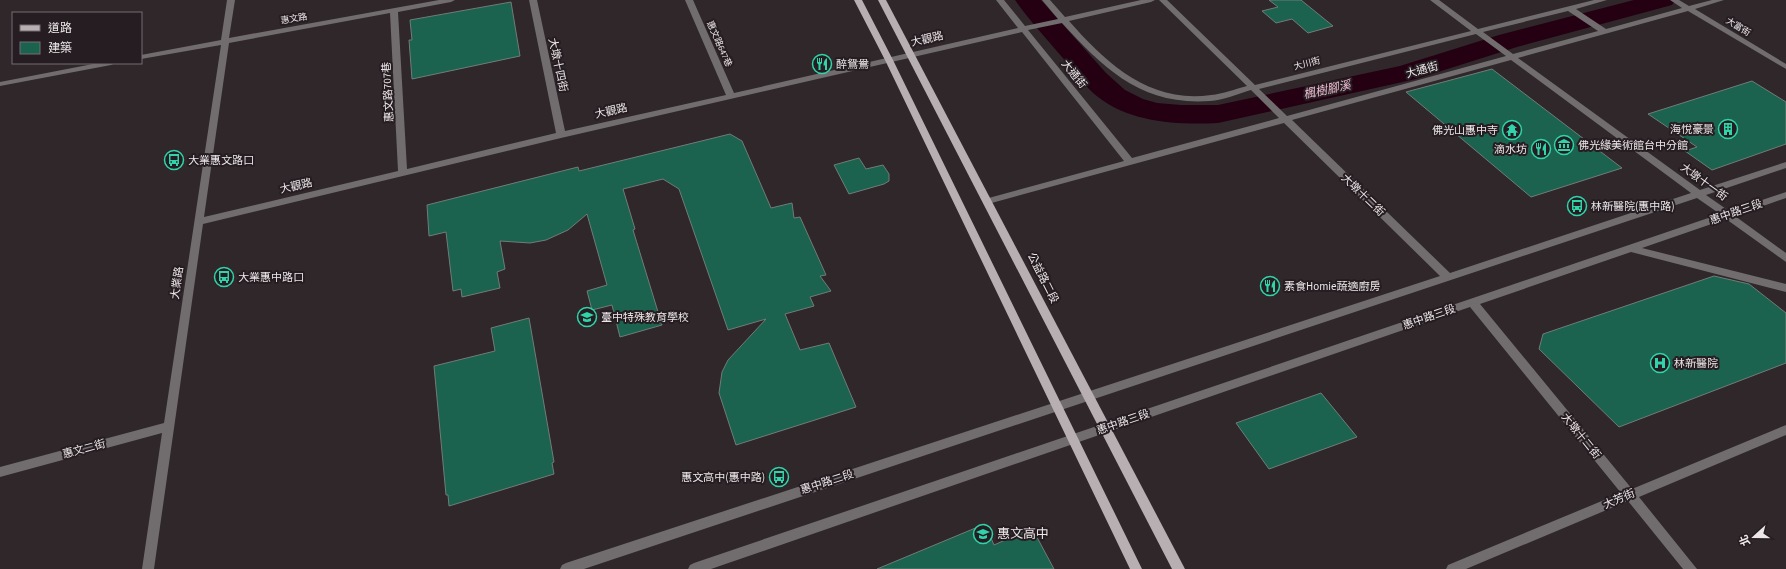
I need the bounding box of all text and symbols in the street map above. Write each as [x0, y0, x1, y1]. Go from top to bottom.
street label: 惠文路 [280, 10, 308, 28]
legend [12, 12, 142, 64]
street label: 大富街 [1723, 14, 1753, 40]
street label: 惠文路647巷 [703, 19, 735, 69]
text: 道路 [48, 20, 72, 37]
street label: 大觀路 [909, 28, 945, 50]
street label: 大墩十四街 [545, 37, 571, 93]
text: 建築 [48, 40, 72, 57]
restaurant icon: 醉鴛鴦 [811, 53, 833, 75]
street label: 大川街 [1292, 54, 1322, 74]
street label: 大通街 [1058, 56, 1090, 92]
place label: 醉鴛鴦 [836, 57, 869, 72]
street label: 大通街 [1404, 58, 1440, 82]
street label: 惠文路707巷 [379, 61, 397, 123]
water label: 楓樹腳溪 [1302, 76, 1354, 103]
street label: 大觀路 [593, 100, 629, 122]
building icon: 海悅豪景 [1717, 118, 1739, 140]
temple icon: 佛光山惠中寺 [1501, 119, 1523, 141]
place label: 海悅豪景 [1670, 122, 1714, 137]
place label: 佛光山惠中寺 [1432, 123, 1498, 138]
museum icon: 佛光緣美術館台中分館 [1553, 134, 1575, 156]
restaurant icon: 滴水坊 [1530, 138, 1552, 160]
place label: 佛光緣美術館台中分館 [1578, 138, 1688, 153]
place label: 滴水坊 [1494, 142, 1527, 157]
bus stop icon: 大業惠文路口 [163, 149, 185, 171]
place label: 大業惠文路口 [188, 153, 254, 168]
street label: 大墩十一街 [1677, 160, 1731, 204]
street label: 大墩十二街 [1338, 171, 1388, 219]
street label: 大觀路 [278, 175, 314, 197]
bus stop icon: 林新醫院(惠中路) [1566, 195, 1588, 217]
street label: 惠中路三段 [1708, 196, 1764, 228]
place label: 林新醫院(惠中路) [1591, 199, 1675, 214]
street label: 公益路二段 [1024, 250, 1062, 306]
street label: 大業路 [167, 266, 187, 300]
bus stop icon: 大業惠中路口 [213, 266, 235, 288]
place label: 大業惠中路口 [238, 270, 304, 285]
restaurant icon: 素食Homie蔬適廚房 [1259, 275, 1281, 297]
place label: 素食Homie蔬適廚房 [1284, 279, 1380, 294]
street label: 惠中路三段 [1401, 301, 1457, 333]
school or university icon: 臺中特殊教育學校 [576, 306, 598, 328]
place label: 臺中特殊教育學校 [601, 310, 689, 325]
hospital icon: 林新醫院 [1649, 352, 1671, 374]
place label: 林新醫院 [1674, 356, 1718, 371]
street label: 惠中路三段 [1095, 406, 1151, 438]
street label: 大墩十二街 [1558, 410, 1604, 462]
street label: 惠文二街 [61, 436, 107, 462]
bus stop icon: 惠文高中(惠中路) [768, 466, 790, 488]
street label: 惠中路二段 [799, 466, 855, 498]
place label: 惠文高中(惠中路) [681, 470, 765, 485]
street label: 大芳街 [1601, 486, 1637, 512]
north arrow [1734, 517, 1774, 557]
school or university icon: 惠文高中 [972, 523, 994, 545]
place label: 惠文高中 [997, 525, 1049, 543]
text: 北 [1736, 533, 1754, 548]

